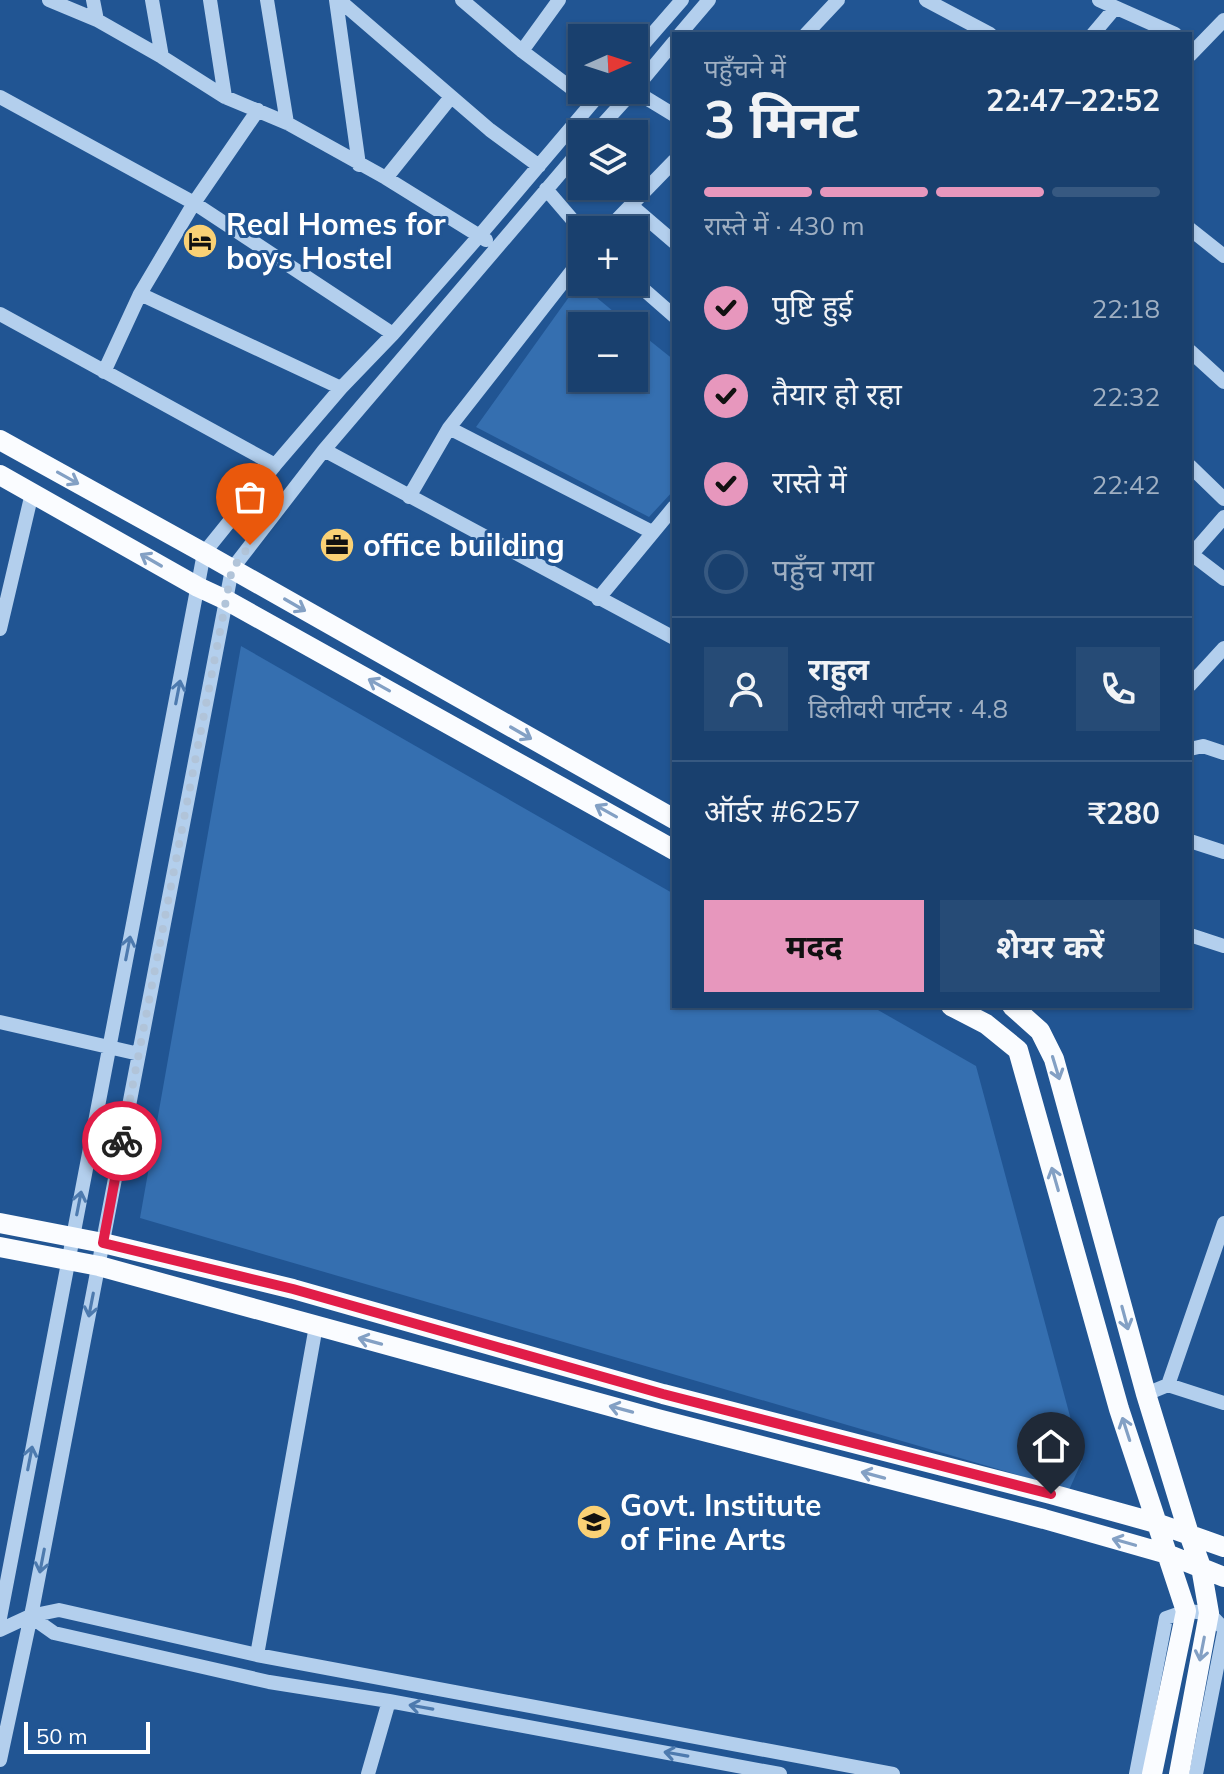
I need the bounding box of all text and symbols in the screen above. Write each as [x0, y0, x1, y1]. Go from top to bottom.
north arrow [568, 24, 648, 104]
map controls [568, 24, 648, 392]
text: पहुँचने में [704, 52, 786, 85]
text: 22:47–22:52 [986, 81, 1160, 119]
text: 3 मिनट [704, 86, 859, 151]
button: layers [568, 120, 648, 200]
place label: Real Homes for boys Hostel [226, 205, 446, 277]
text: रास्ते में · 430 m [704, 209, 865, 242]
button: + [568, 216, 648, 296]
hotel icon: Real Homes for boys Hostel [181, 222, 219, 260]
icon: check [704, 286, 748, 330]
text: पुष्टि हुई [772, 287, 853, 325]
text: 22:18 [1092, 292, 1160, 325]
button: − [568, 312, 648, 392]
icon: check [704, 374, 748, 418]
text: तैयार हो रहा [772, 375, 902, 413]
text: 22:32 [1092, 380, 1160, 413]
icon: check [704, 462, 748, 506]
pin [216, 463, 284, 545]
text: रास्ते में [772, 463, 847, 501]
text: 22:42 [1092, 468, 1160, 501]
one-way arrow [56, 471, 80, 486]
icon: bag [228, 475, 272, 519]
office icon: office building [318, 526, 356, 564]
place label: office building [363, 526, 565, 564]
text: पहुँच गया [772, 551, 874, 589]
one-way arrow [140, 552, 163, 568]
one-way arrow [283, 597, 306, 613]
button: person [704, 647, 788, 731]
button: phone [1076, 647, 1160, 731]
text: राहुल [808, 650, 869, 688]
one-way arrow [368, 677, 391, 693]
one-way arrow [171, 680, 186, 706]
text: डिलीवरी पार्टनर · 4.8 [808, 692, 1008, 725]
one-way arrow [509, 725, 532, 741]
text: ऑर्डर #6257 [704, 792, 861, 830]
text: ₹280 [1088, 794, 1160, 832]
one-way arrow [595, 803, 618, 819]
button: मदद [704, 900, 924, 992]
button: शेयर करें [940, 900, 1160, 992]
one-way arrow [122, 936, 137, 961]
one-way arrow [1049, 1054, 1064, 1080]
courier [82, 1101, 162, 1181]
icon: bike [100, 1119, 144, 1163]
one-way arrow [1046, 1167, 1061, 1193]
one-way arrow [73, 1191, 88, 1216]
one-way arrow [83, 1292, 98, 1318]
one-way arrow [1118, 1305, 1133, 1331]
one-way arrow [358, 1332, 384, 1347]
one-way arrow [609, 1401, 635, 1416]
pin [1017, 1412, 1085, 1494]
one-way arrow [1117, 1417, 1132, 1442]
icon: home [1029, 1424, 1073, 1468]
one-way arrow [24, 1446, 39, 1472]
one-way arrow [860, 1466, 886, 1481]
place label: Govt. Institute of Fine Arts [620, 1486, 822, 1558]
school or university icon: Govt. Institute of Fine Arts [575, 1503, 613, 1541]
one-way arrow [1111, 1534, 1137, 1549]
one-way arrow [34, 1547, 49, 1573]
one-way arrow [1194, 1636, 1209, 1662]
one-way arrow [408, 1698, 434, 1713]
scale bar [24, 1718, 150, 1754]
text: 50 m [36, 1722, 87, 1750]
one-way arrow [664, 1745, 689, 1760]

